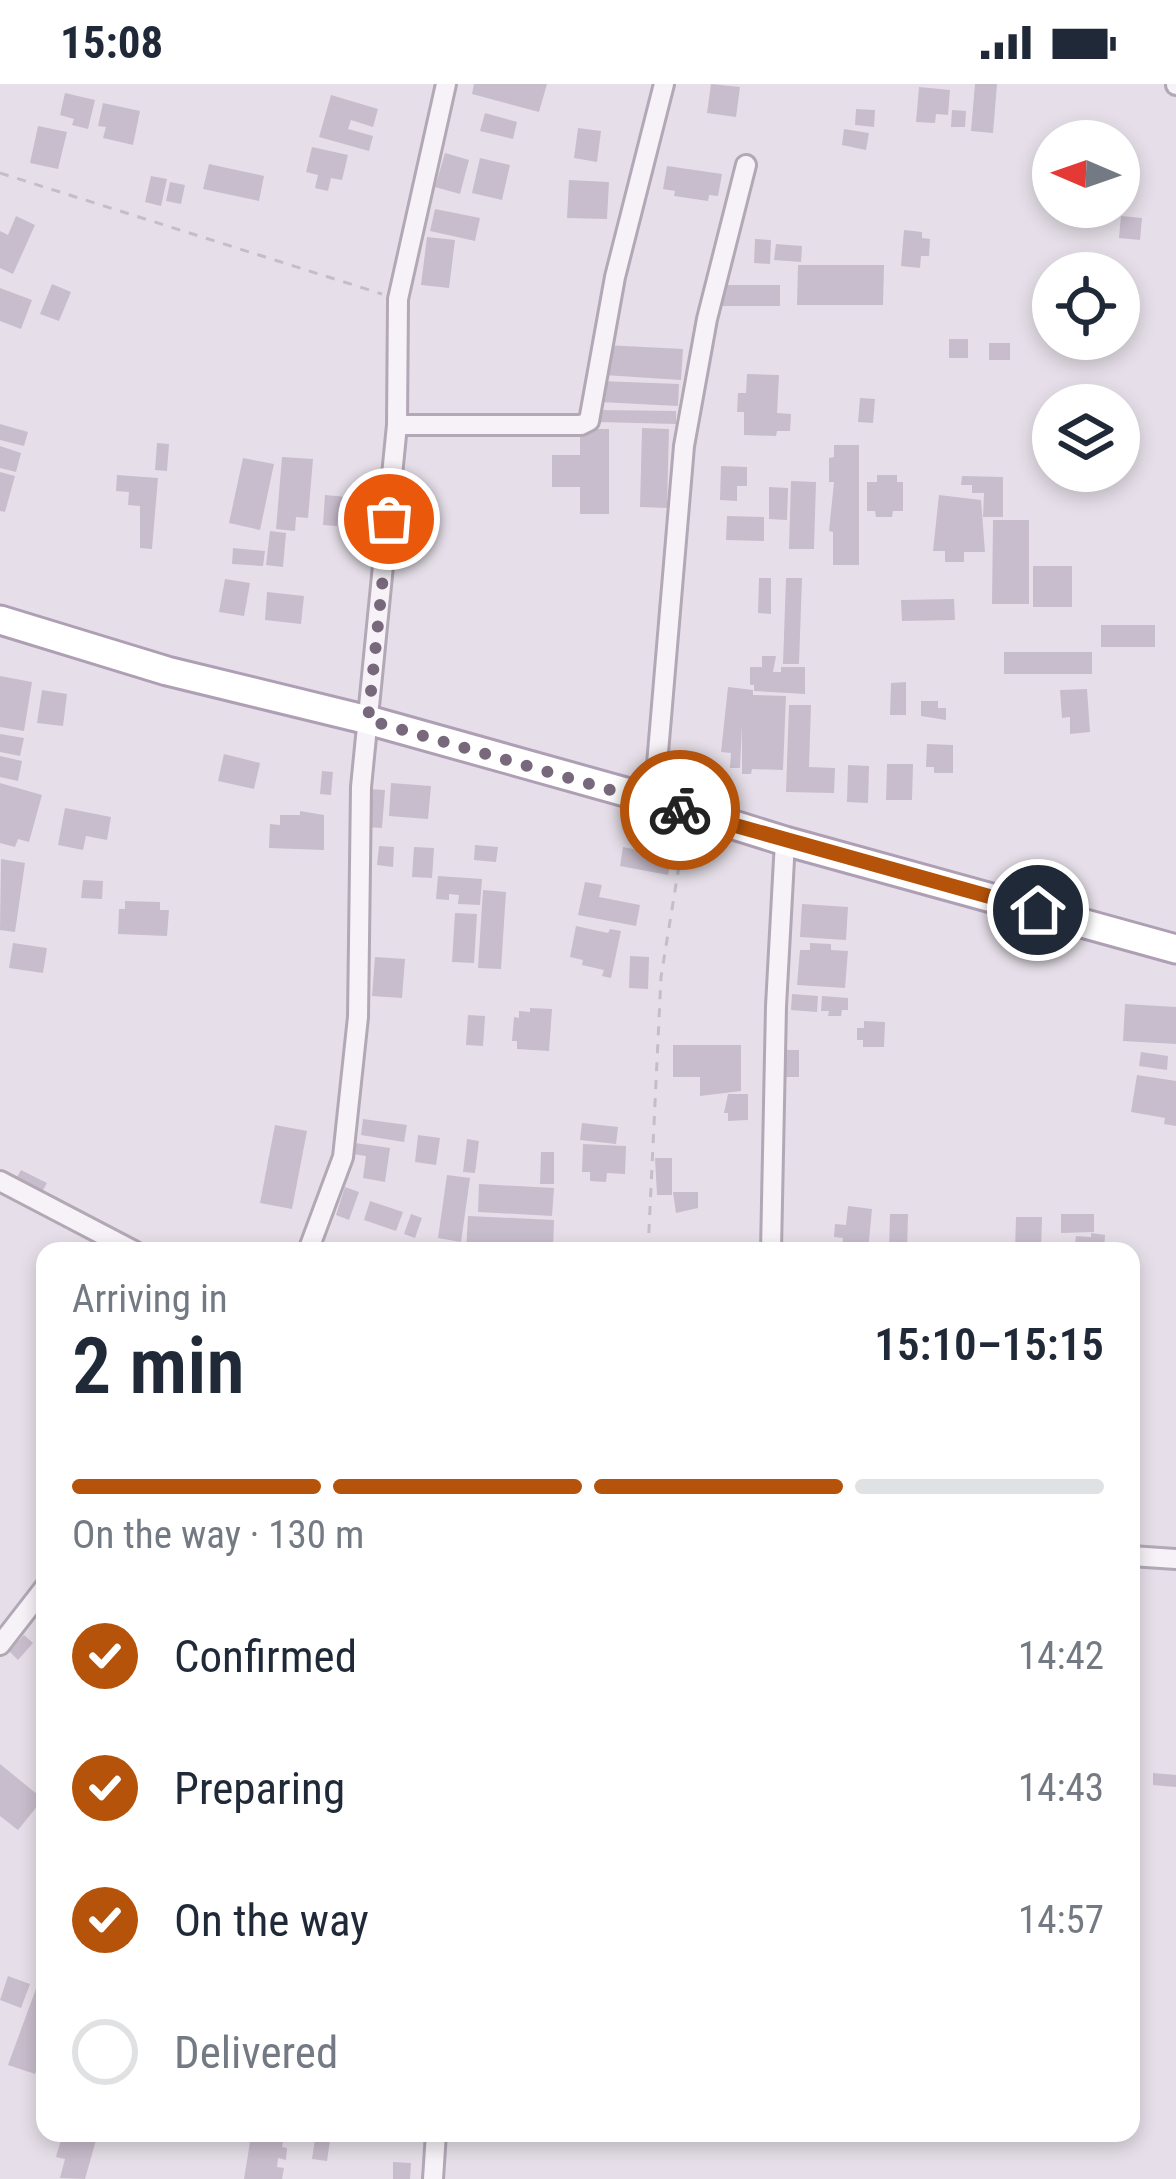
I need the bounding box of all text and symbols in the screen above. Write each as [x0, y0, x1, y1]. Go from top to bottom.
text: 15:08 [60, 16, 163, 69]
north arrow [1032, 120, 1140, 228]
map controls [1032, 120, 1140, 492]
button: locate [1032, 252, 1140, 360]
button: layers [1032, 384, 1140, 492]
pin [338, 468, 440, 570]
icon: bag [356, 486, 422, 552]
courier [620, 750, 740, 870]
icon: bike [647, 777, 713, 843]
pin [987, 859, 1089, 961]
icon: home [1005, 877, 1071, 943]
text: Arriving in [72, 1276, 228, 1322]
text: 15:10–15:15 [874, 1318, 1104, 1371]
text: 2 min [72, 1321, 245, 1412]
text: On the way · 130 m [72, 1512, 364, 1558]
icon: check [72, 1623, 138, 1689]
text: Confirmed [174, 1630, 357, 1683]
text: 14:42 [1018, 1633, 1104, 1679]
icon: check [72, 1755, 138, 1821]
text: Preparing [174, 1762, 345, 1815]
text: 14:43 [1018, 1765, 1104, 1811]
icon: check [72, 1887, 138, 1953]
text: On the way [174, 1894, 369, 1947]
text: 14:57 [1018, 1897, 1104, 1943]
text: Delivered [174, 2026, 338, 2079]

